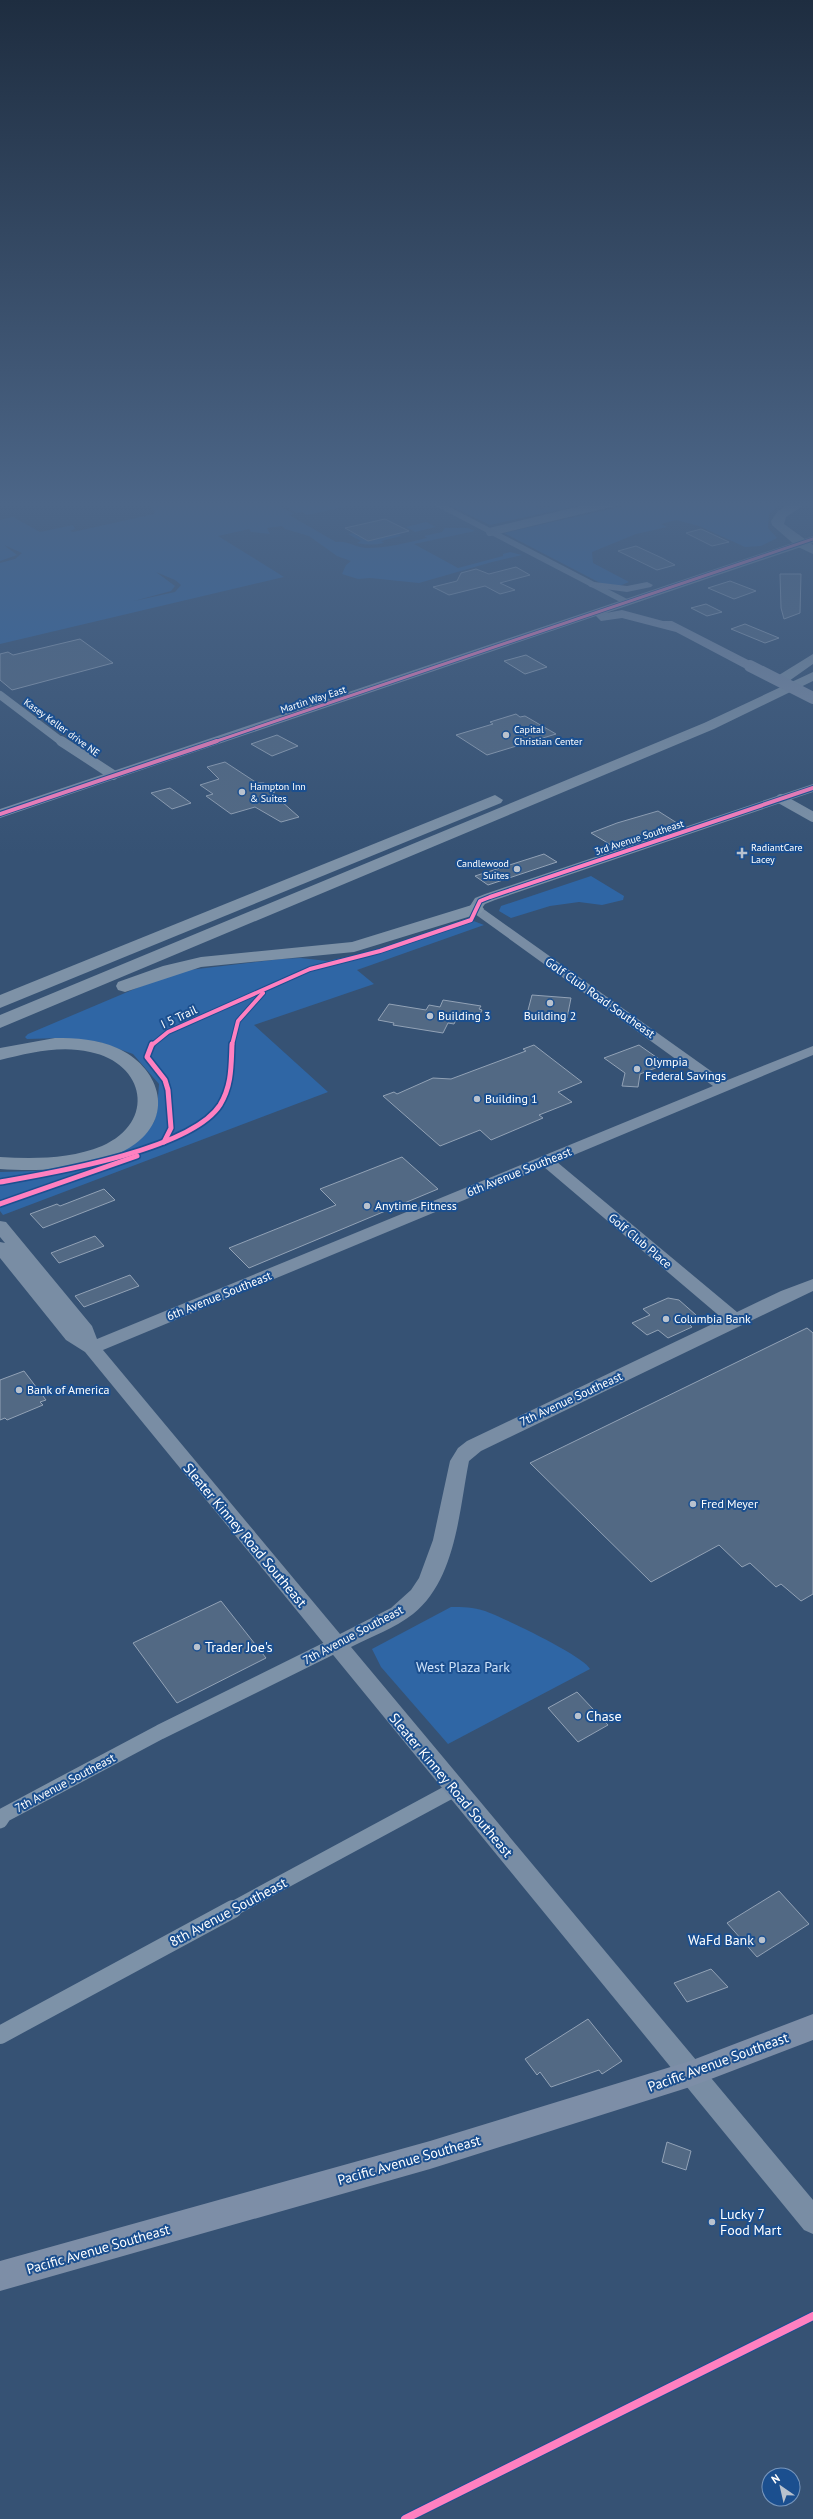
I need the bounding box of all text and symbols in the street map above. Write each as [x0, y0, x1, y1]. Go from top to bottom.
street label: Martin Way East [279, 683, 348, 716]
street label: Kasey Keller drive NE [21, 696, 102, 759]
place label: Capital Christian Center [514, 723, 583, 748]
marker: Capital Christian Center [501, 730, 511, 740]
place label: Hampton Inn & Suites [250, 780, 306, 805]
marker: Hampton Inn & Suites [237, 787, 247, 797]
street label: 3rd Avenue Southeast [593, 817, 686, 858]
place label: RadiantCare Lacey [751, 841, 803, 866]
marker: RadiantCare Lacey [736, 847, 748, 859]
place label: Candlewood Suites [456, 857, 509, 882]
marker: Candlewood Suites [512, 864, 522, 874]
street label: Golf Club Road Southeast [543, 954, 658, 1041]
marker: Building 2 [545, 998, 555, 1008]
street label: I 5 Trail [158, 1001, 200, 1031]
place label: Building 3 [438, 1008, 491, 1023]
place label: Building 2 [524, 1008, 576, 1023]
marker: Building 3 [425, 1011, 435, 1021]
place label: Olympia Federal Savings [645, 1054, 726, 1083]
marker: Olympia Federal Savings [632, 1064, 642, 1074]
place label: Building 1 [485, 1091, 538, 1106]
marker: Building 1 [472, 1094, 482, 1104]
street label: 6th Avenue Southeast [464, 1144, 573, 1199]
place label: Anytime Fitness [375, 1198, 457, 1213]
marker: Anytime Fitness [362, 1201, 372, 1211]
street label: Golf Club Place [606, 1210, 675, 1272]
street label: 6th Avenue Southeast [164, 1268, 273, 1323]
place label: Columbia Bank [674, 1311, 751, 1326]
marker: Columbia Bank [661, 1314, 671, 1324]
street label: 7th Avenue Southeast [517, 1368, 624, 1429]
place label: Bank of America [27, 1382, 110, 1397]
marker: Bank of America [14, 1385, 24, 1395]
street label: Sleater Kinney Road Southeast [179, 1459, 311, 1611]
place label: Fred Meyer [701, 1496, 758, 1511]
marker: Fred Meyer [688, 1499, 698, 1509]
street label: 7th Avenue Southeast [300, 1602, 405, 1667]
place label: Trader Joe's [205, 1638, 273, 1656]
marker: Trader Joe's [192, 1642, 202, 1652]
park label: West Plaza Park [416, 1658, 510, 1676]
place label: Chase [586, 1707, 622, 1725]
street label: Sleater Kinney Road Southeast [385, 1709, 517, 1861]
marker: Chase [573, 1711, 583, 1721]
street label: 7th Avenue Southeast [12, 1750, 117, 1815]
street label: 8th Avenue Southeast [166, 1873, 290, 1951]
place label: WaFd Bank [688, 1931, 754, 1949]
marker: WaFd Bank [757, 1935, 767, 1945]
street label: Pacific Avenue Southeast [645, 2028, 791, 2096]
street label: Pacific Avenue Southeast [335, 2131, 483, 2189]
place label: Lucky 7 Food Mart [720, 2205, 782, 2239]
marker: Lucky 7 Food Mart [707, 2217, 717, 2227]
street label: Pacific Avenue Southeast [24, 2220, 172, 2278]
north arrow [761, 2467, 801, 2507]
text: N [768, 2471, 782, 2487]

